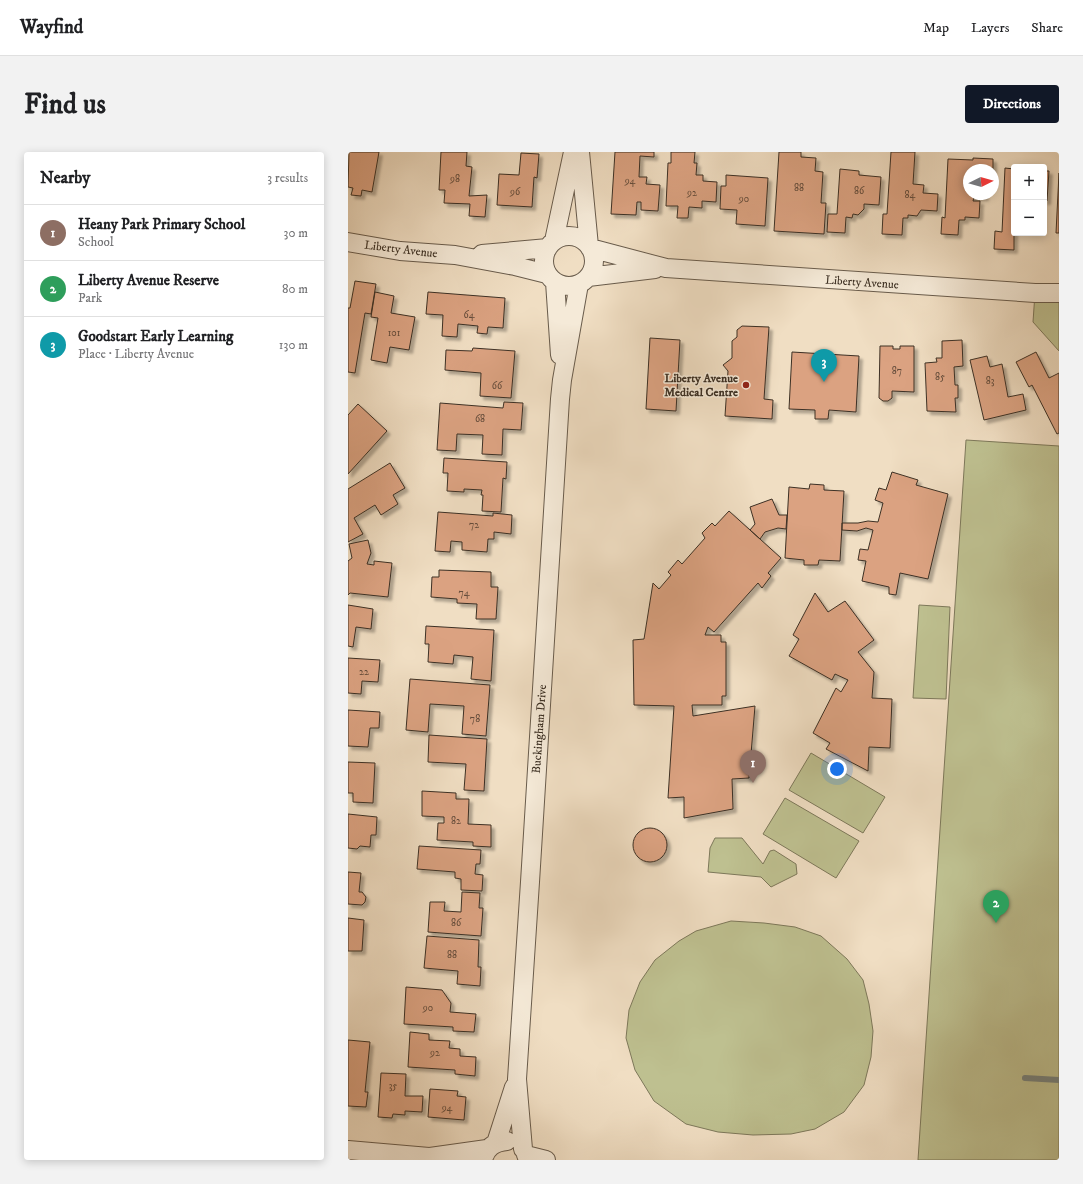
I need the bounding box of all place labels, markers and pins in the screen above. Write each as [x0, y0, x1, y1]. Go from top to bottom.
pin: 3 [811, 349, 837, 382]
place label: Liberty Avenue Medical Centre [664, 371, 738, 400]
marker: Liberty Avenue Medical Centre [741, 380, 751, 390]
pin: 1 [740, 750, 766, 783]
pin: 2 [983, 890, 1009, 923]

